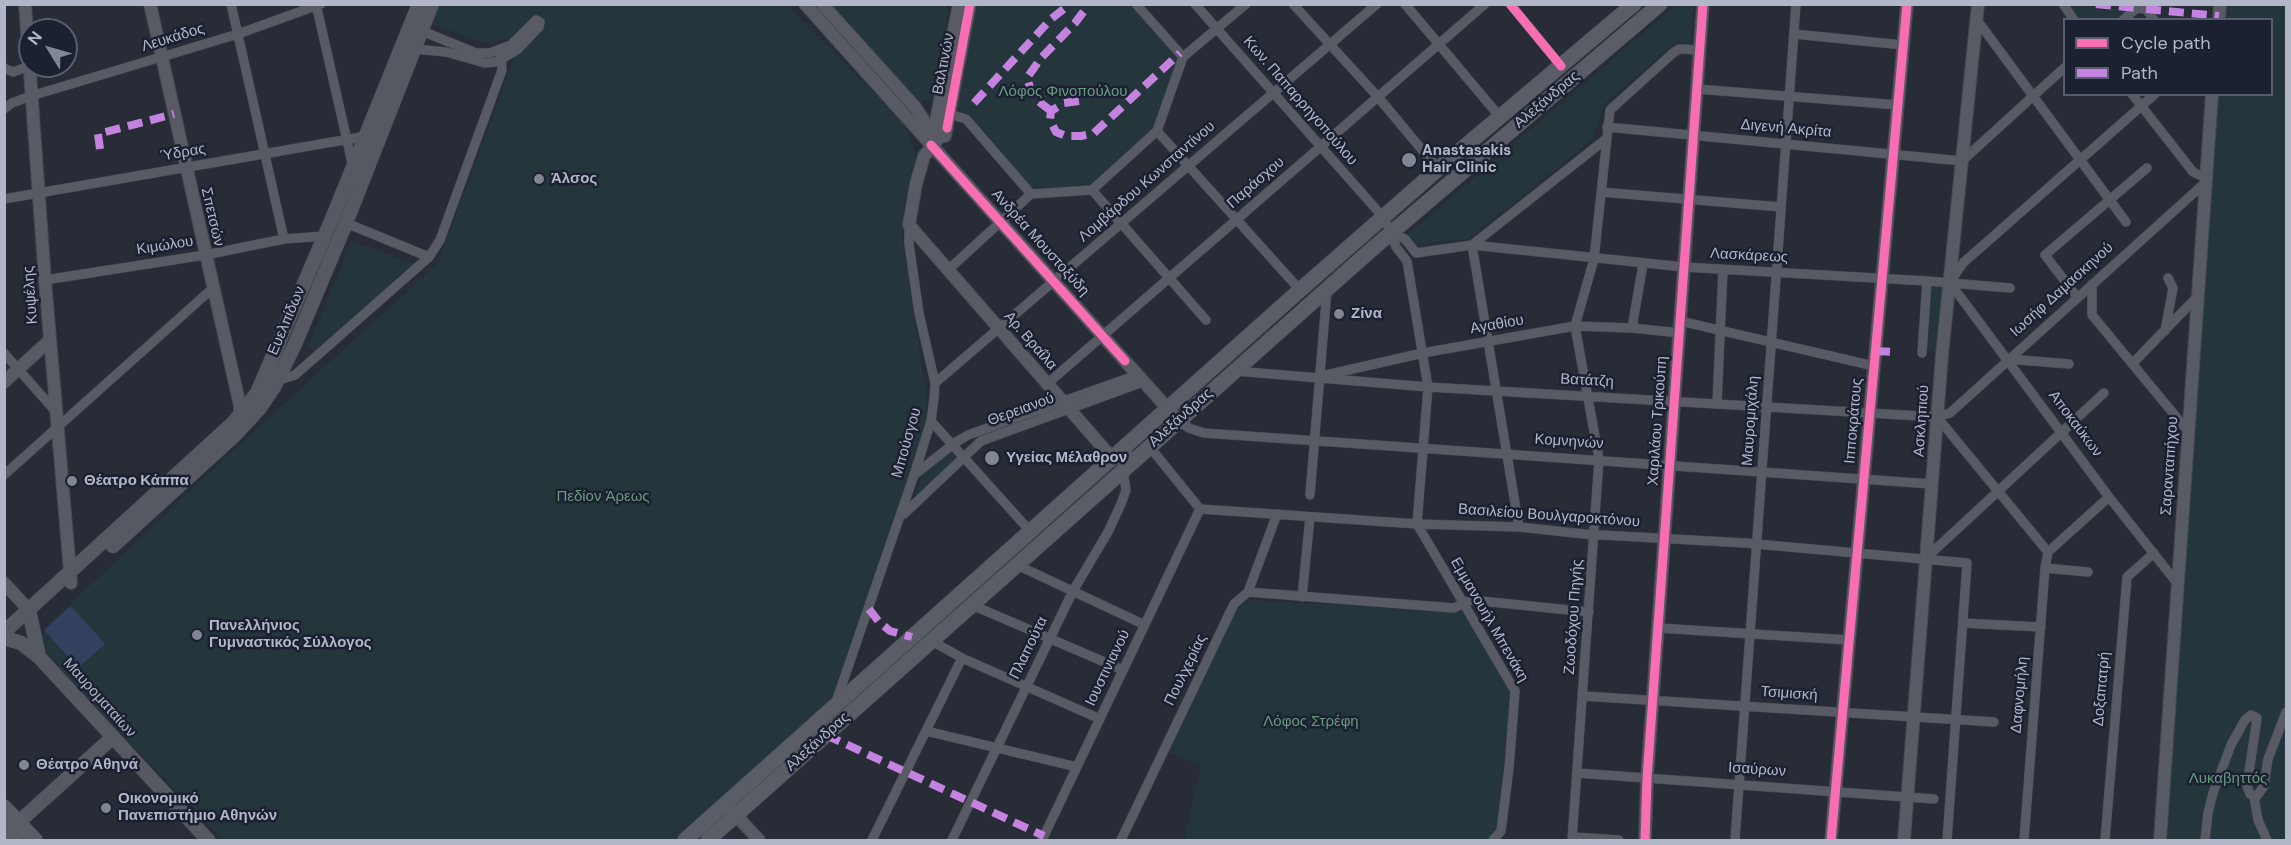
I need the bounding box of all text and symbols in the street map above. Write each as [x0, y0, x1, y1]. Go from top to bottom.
north arrow [18, 18, 78, 78]
legend [2063, 18, 2273, 96]
street label: Λευκάδος [139, 20, 207, 56]
text: N [23, 27, 47, 49]
text: Cycle path [2121, 31, 2211, 55]
street label: Βαλτινών [929, 32, 959, 96]
street label: Κων. Παπαρρηγοπούλου [1239, 33, 1361, 169]
text: Path [2121, 61, 2158, 85]
street label: Αλεξάνδρας [1511, 68, 1583, 132]
park label: Λόφος Φινοπούλου [999, 83, 1127, 101]
street label: Διγενή Ακρίτα [1740, 116, 1832, 142]
street label: Λομβάρδου Κωνσταντίνου [1075, 118, 1219, 246]
street label: Ύδρας [159, 140, 207, 166]
place label: Anastasakis Hair Clinic [1422, 142, 1511, 177]
marker: Anastasakis Hair Clinic [1400, 151, 1418, 169]
street label: Παράσχου [1224, 153, 1288, 213]
place label: Άλσος [551, 170, 597, 188]
marker: Άλσος [532, 172, 546, 186]
street label: Σπετσών [197, 186, 227, 248]
street label: Ανδρέα Μουστοξύδη [987, 186, 1093, 300]
street label: Κιμώλου [135, 233, 195, 259]
street label: Ιωσήφ Δαμασκηνού [2007, 239, 2117, 341]
street label: Λασκάρεως [1710, 245, 1788, 267]
street label: Κυψέλης [20, 265, 42, 325]
street label: Ευελπίδων [264, 284, 310, 358]
place label: Ζίνα [1351, 305, 1382, 323]
marker: Ζίνα [1332, 307, 1346, 321]
street label: Αρ. Βραΐλα [1000, 308, 1060, 374]
street label: Αγαθίου [1469, 311, 1525, 339]
street label: Χαριλάου Τρικούπη [1644, 356, 1672, 486]
street label: Βατάτζη [1560, 371, 1614, 391]
street label: Μαυρομιχάλη [1739, 375, 1763, 467]
street label: Ιπποκράτους [1841, 377, 1867, 465]
street label: Ασκληπιού [1911, 384, 1933, 458]
street label: Αλεξάνδρας [1145, 385, 1217, 451]
street label: Αποκαύκων [2044, 387, 2106, 461]
street label: Θερειανού [985, 390, 1057, 430]
street label: Μπούσγου [888, 406, 926, 480]
street label: Σαρανταπήχου [2158, 416, 2182, 516]
street label: Κομνηνών [1534, 431, 1604, 453]
marker: Υγείας Μέλαθρον [983, 449, 1001, 467]
place label: Υγείας Μέλαθρον [1006, 449, 1127, 467]
place label: Θέατρο Κάππα [84, 472, 189, 490]
marker: Θέατρο Κάππα [65, 474, 79, 488]
park label: Πεδίον Άρεως [556, 488, 650, 506]
street label: Βασιλείου Βουλγαροκτόνου [1457, 501, 1641, 531]
street label: Εμμανουήλ Μπενάκη [1446, 555, 1532, 685]
street label: Ζωοδόχου Πηγής [1561, 559, 1587, 675]
street label: Πλαπούτα [1006, 614, 1052, 682]
place label: Πανελλήνιος Γυμναστικός Σύλλογος [209, 617, 372, 652]
street label: Ιουστινιανού [1082, 627, 1134, 709]
marker: Πανελλήνιος Γυμναστικός Σύλλογος [190, 628, 204, 642]
street label: Πουλχερίας [1161, 631, 1211, 709]
street label: Δοξαπατρή [2090, 651, 2114, 727]
street label: Μαυροματαίων [59, 655, 139, 741]
street label: Δαφνομήλη [2008, 656, 2032, 734]
street label: Τσιμισκή [1760, 683, 1818, 705]
street label: Αλεξάνδρας [782, 709, 854, 775]
park label: Λόφος Στρέφη [1263, 713, 1359, 731]
place label: Θέατρο Αθηνά [36, 756, 138, 774]
marker: Θέατρο Αθηνά [17, 758, 31, 772]
street label: Ισαύρων [1727, 759, 1787, 781]
park label: Λυκαβηττός [2189, 770, 2267, 788]
place label: Οικονομικό Πανεπιστήμιο Αθηνών [118, 790, 277, 825]
marker: Οικονομικό Πανεπιστήμιο Αθηνών [99, 801, 113, 815]

